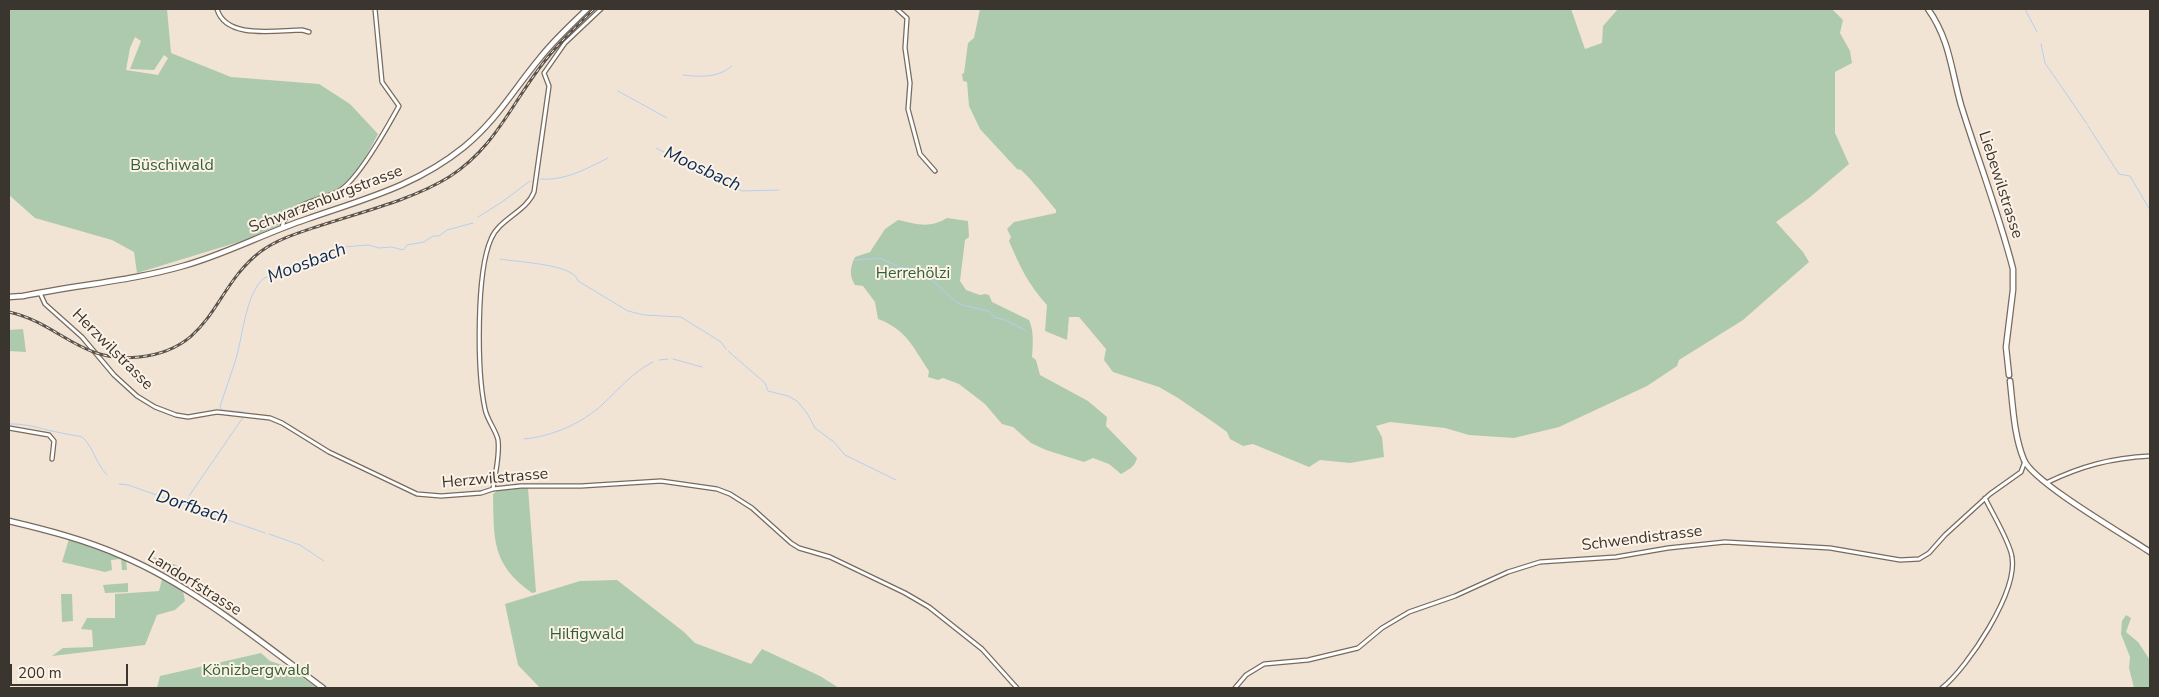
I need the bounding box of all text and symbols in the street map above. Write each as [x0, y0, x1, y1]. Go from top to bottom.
street label: Liebewilstrasse [1974, 129, 2026, 241]
water label: Moosbach [660, 143, 744, 197]
park label: Büschiwald [130, 156, 214, 176]
street label: Schwarzenburgstrasse [246, 162, 406, 238]
water label: Moosbach [265, 239, 349, 289]
park label: Herrehölzi [876, 264, 950, 284]
street label: Herzwilstrasse [67, 305, 157, 395]
street label: Herzwilstrasse [441, 465, 549, 493]
water label: Dorfbach [153, 486, 231, 530]
street label: Schwendistrasse [1581, 522, 1703, 556]
street label: Landorfstrasse [143, 547, 245, 621]
park label: Hilfigwald [550, 625, 624, 645]
scale bar [12, 654, 130, 686]
park label: Könizbergwald [202, 661, 310, 681]
text: 200 m [18, 663, 62, 683]

